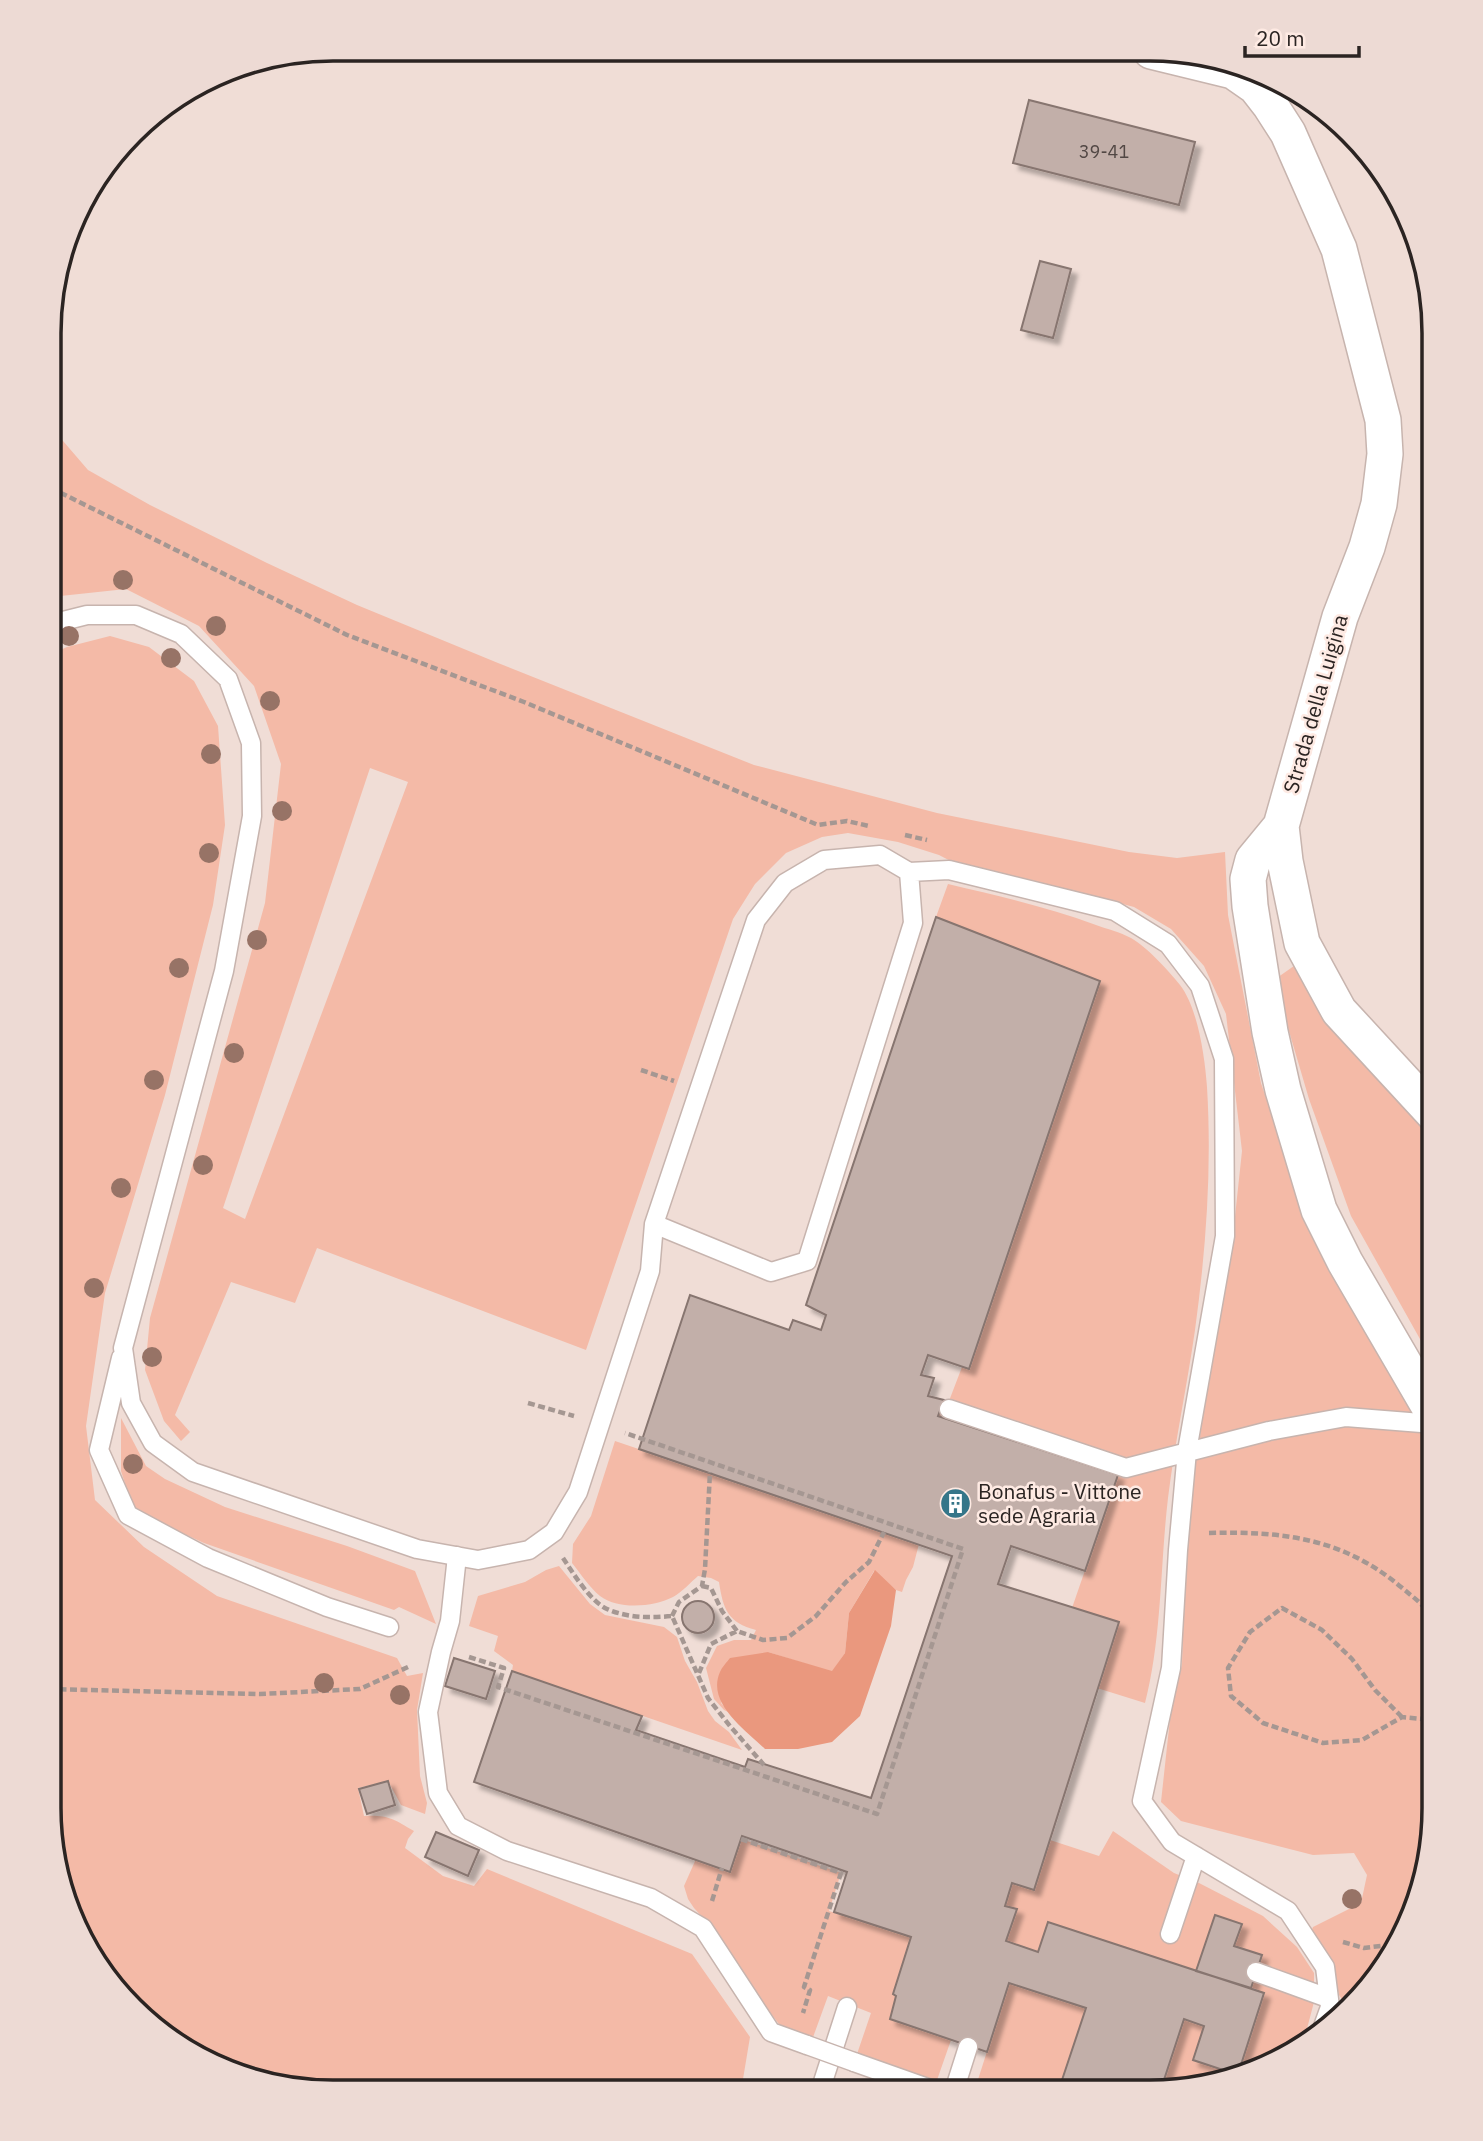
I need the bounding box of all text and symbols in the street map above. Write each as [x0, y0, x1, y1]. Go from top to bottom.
scale bar [1245, 14, 1359, 58]
text: 20 m [1256, 24, 1305, 52]
house number: 39-41 [1079, 140, 1129, 163]
street label: Strada della Luigina [1276, 611, 1354, 796]
place label: Bonafus - Vittone sede Agraria [978, 1477, 1142, 1529]
building icon: Bonafus - Vittone sede Agraria [938, 1487, 972, 1521]

